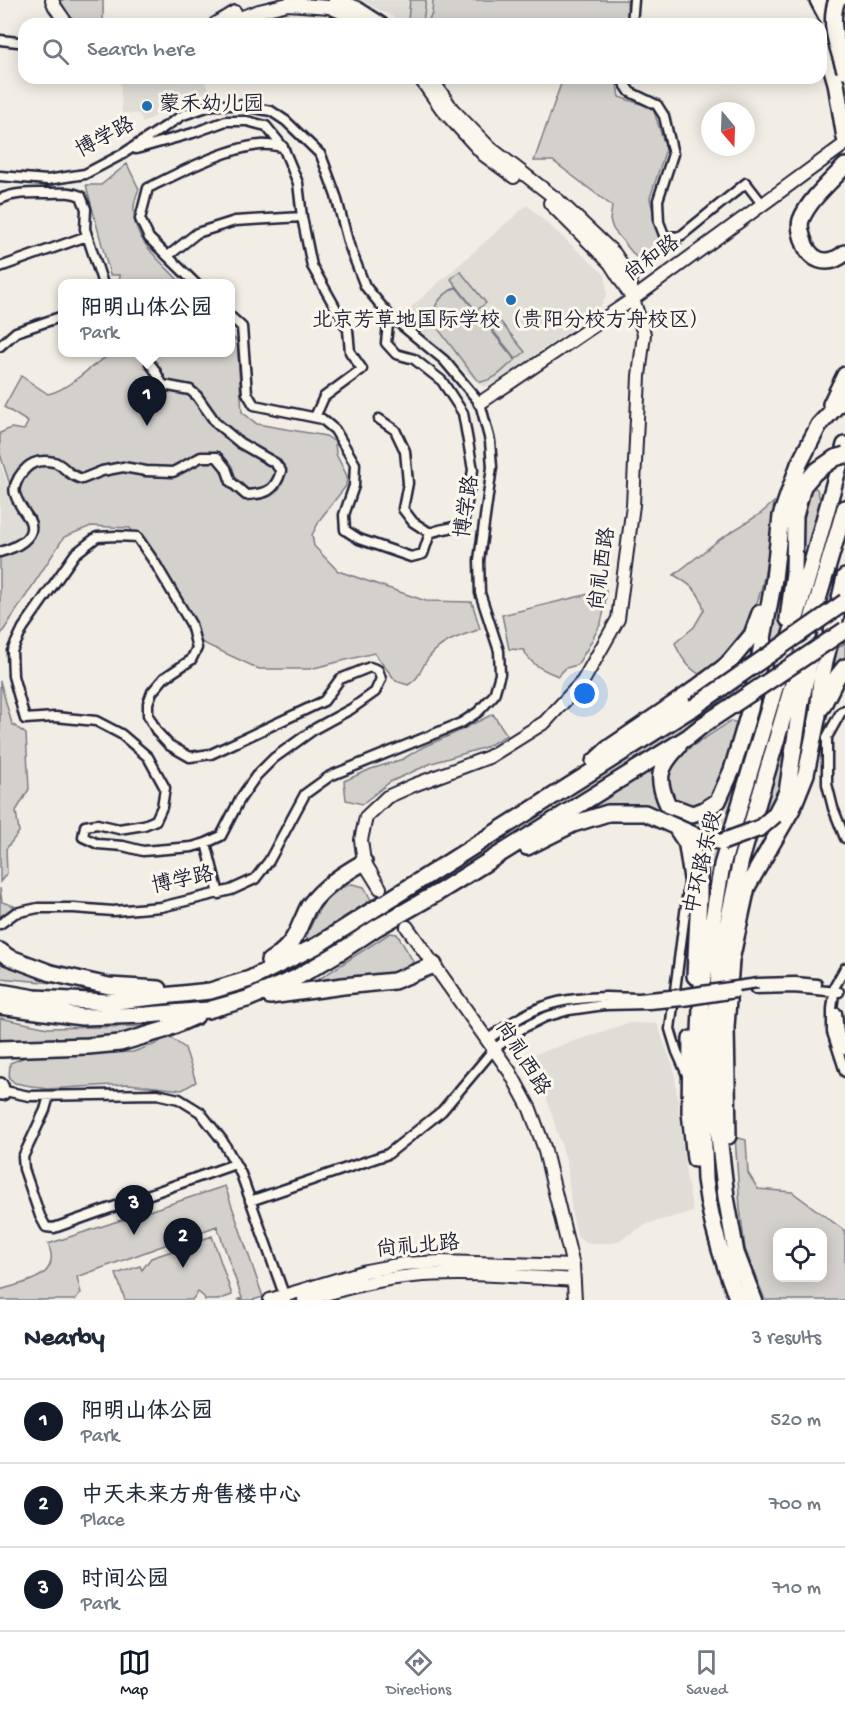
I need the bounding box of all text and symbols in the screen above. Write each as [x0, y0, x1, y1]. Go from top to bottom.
search box [18, 18, 827, 84]
icon: search [39, 35, 72, 68]
text: Search here [87, 38, 195, 64]
place label: 蒙禾幼儿园 [159, 93, 264, 119]
marker: 蒙禾幼儿园 [140, 99, 154, 113]
north arrow [701, 102, 755, 156]
street label: 博学路 [71, 111, 140, 165]
street label: 尚和路 [619, 230, 686, 289]
popup [58, 279, 235, 357]
marker: 北京芳草地国际学校（贵阳分校方舟校区） [504, 293, 518, 307]
text: 阳明山体公园 [80, 297, 213, 323]
place label: 北京芳草地国际学校（贵阳分校方舟校区） [312, 308, 711, 335]
text: Park [80, 323, 119, 346]
pin: 1 [128, 376, 166, 426]
street label: 博学路 [450, 474, 486, 540]
street label: 尚礼西路 [584, 525, 622, 612]
your location [570, 679, 599, 708]
street label: 中环路东段 [679, 809, 729, 917]
street label: 博学路 [149, 861, 216, 901]
street label: 尚礼西路 [488, 1016, 556, 1101]
pin: 3 [114, 1186, 154, 1235]
pin: 2 [164, 1218, 202, 1268]
map controls [773, 1228, 827, 1282]
button: locate [773, 1228, 827, 1282]
street label: 尚礼北路 [375, 1230, 461, 1264]
text: Nearby [24, 1324, 105, 1355]
text: 3 results [752, 1328, 821, 1351]
text: 阳明山体公园 [81, 1400, 213, 1426]
text: 1 [39, 1410, 48, 1433]
text: 520 m [770, 1410, 821, 1433]
text: Park [81, 1426, 119, 1449]
text: 中天未来方舟售楼中心 [81, 1484, 301, 1510]
text: 2 [39, 1494, 48, 1517]
text: 700 m [769, 1494, 821, 1517]
text: Place [81, 1510, 125, 1533]
text: 时间公园 [81, 1568, 169, 1594]
text: 3 [38, 1578, 49, 1601]
text: 710 m [772, 1578, 821, 1601]
text: Park [81, 1594, 119, 1617]
tab: Map [118, 1646, 151, 1701]
tab: Directions [386, 1646, 451, 1701]
tab: Saved [686, 1646, 727, 1701]

